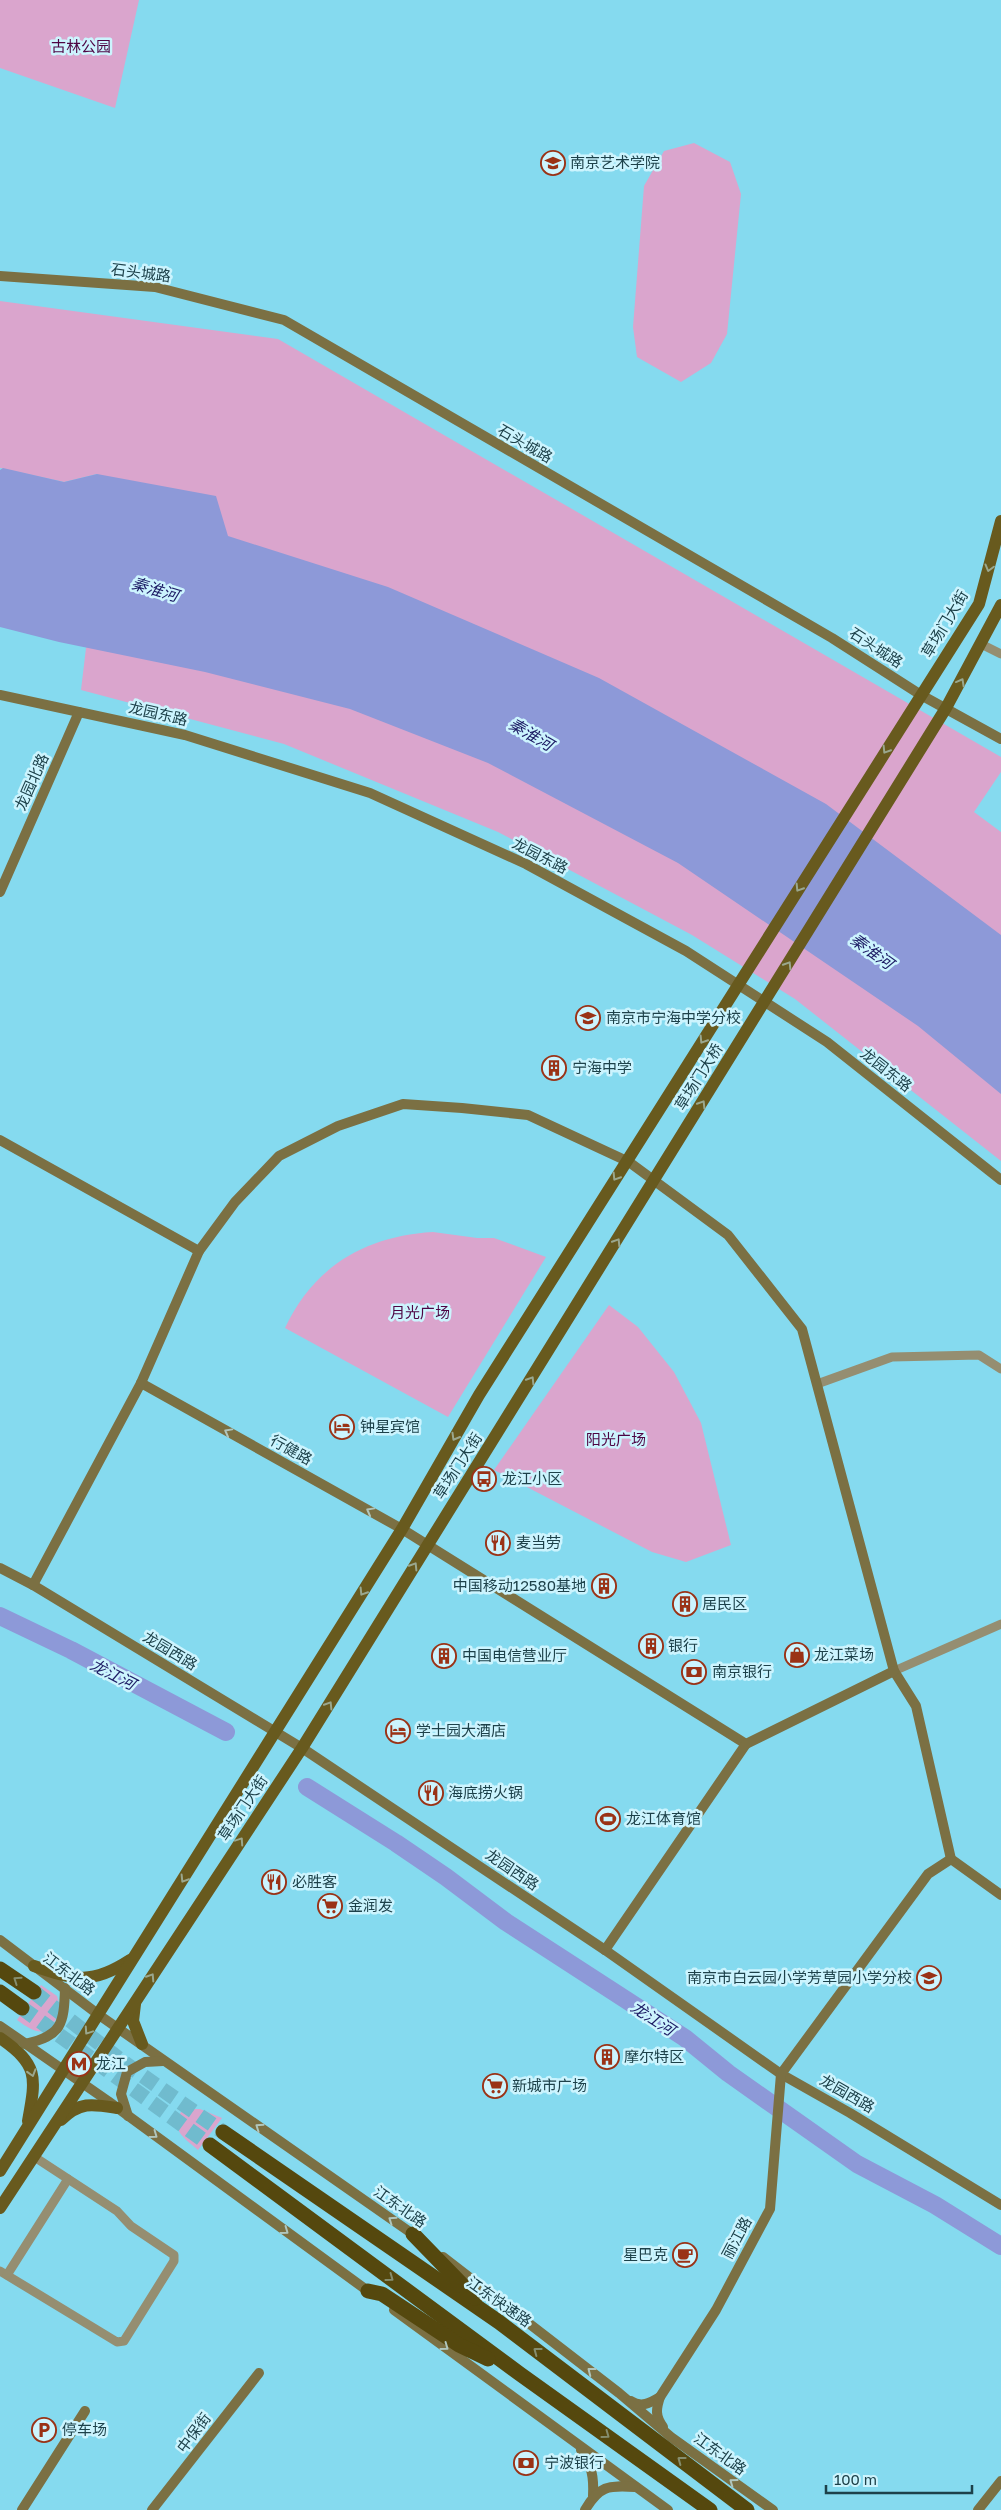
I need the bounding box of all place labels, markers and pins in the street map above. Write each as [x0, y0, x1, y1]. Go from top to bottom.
school or university icon: 南京艺术学院 [540, 150, 566, 176]
place label: 南京艺术学院 [570, 153, 660, 171]
school or university icon: 南京市宁海中学分校 [575, 1005, 601, 1031]
place label: 南京市宁海中学分校 [606, 1008, 741, 1026]
building icon: 宁海中学 [541, 1055, 567, 1081]
place label: 宁海中学 [572, 1058, 632, 1076]
hotel icon: 钟星宾馆 [329, 1414, 355, 1440]
place label: 钟星宾馆 [360, 1417, 420, 1435]
bus stop icon: 龙江小区 [471, 1466, 497, 1492]
place label: 龙江小区 [502, 1469, 562, 1487]
restaurant icon: 麦当劳 [485, 1530, 511, 1556]
place label: 麦当劳 [516, 1533, 561, 1551]
building icon: 中国移动12580基地 [591, 1573, 617, 1599]
place label: 中国移动12580基地 [453, 1576, 586, 1594]
building icon: 居民区 [672, 1591, 698, 1617]
place label: 居民区 [702, 1594, 747, 1612]
building icon: 银行 [638, 1633, 664, 1659]
place label: 银行 [668, 1636, 698, 1654]
shop icon: 龙江菜场 [784, 1642, 810, 1668]
building icon: 中国电信营业厅 [431, 1643, 457, 1669]
place label: 龙江菜场 [814, 1645, 874, 1663]
place label: 中国电信营业厅 [462, 1646, 567, 1664]
bank icon: 南京银行 [681, 1659, 707, 1685]
place label: 南京银行 [712, 1662, 772, 1680]
hotel icon: 学士园大酒店 [385, 1718, 411, 1744]
place label: 学士园大酒店 [416, 1721, 506, 1739]
restaurant icon: 海底捞火锅 [418, 1780, 444, 1806]
place label: 海底捞火锅 [448, 1783, 523, 1801]
sports icon: 龙江体育馆 [595, 1806, 621, 1832]
place label: 龙江体育馆 [626, 1809, 701, 1827]
restaurant icon: 必胜客 [261, 1869, 287, 1895]
place label: 必胜客 [292, 1872, 337, 1890]
supermarket icon: 金润发 [317, 1893, 343, 1919]
place label: 金润发 [348, 1896, 393, 1914]
school or university icon: 南京市白云园小学芳草园小学分校 [916, 1965, 942, 1991]
place label: 南京市白云园小学芳草园小学分校 [687, 1968, 912, 1986]
building icon: 摩尔特区 [594, 2044, 620, 2070]
place label: 摩尔特区 [624, 2047, 684, 2065]
metro station icon: 龙江 [66, 2051, 92, 2077]
place label: 龙江 [96, 2054, 126, 2072]
supermarket icon: 新城市广场 [482, 2073, 508, 2099]
place label: 新城市广场 [512, 2076, 587, 2094]
cafe icon: 星巴克 [672, 2242, 698, 2268]
place label: 星巴克 [623, 2245, 668, 2263]
parking icon: 停车场 [31, 2417, 57, 2443]
place label: 停车场 [62, 2420, 107, 2438]
bank icon: 宁波银行 [513, 2450, 539, 2476]
place label: 宁波银行 [544, 2453, 604, 2471]

